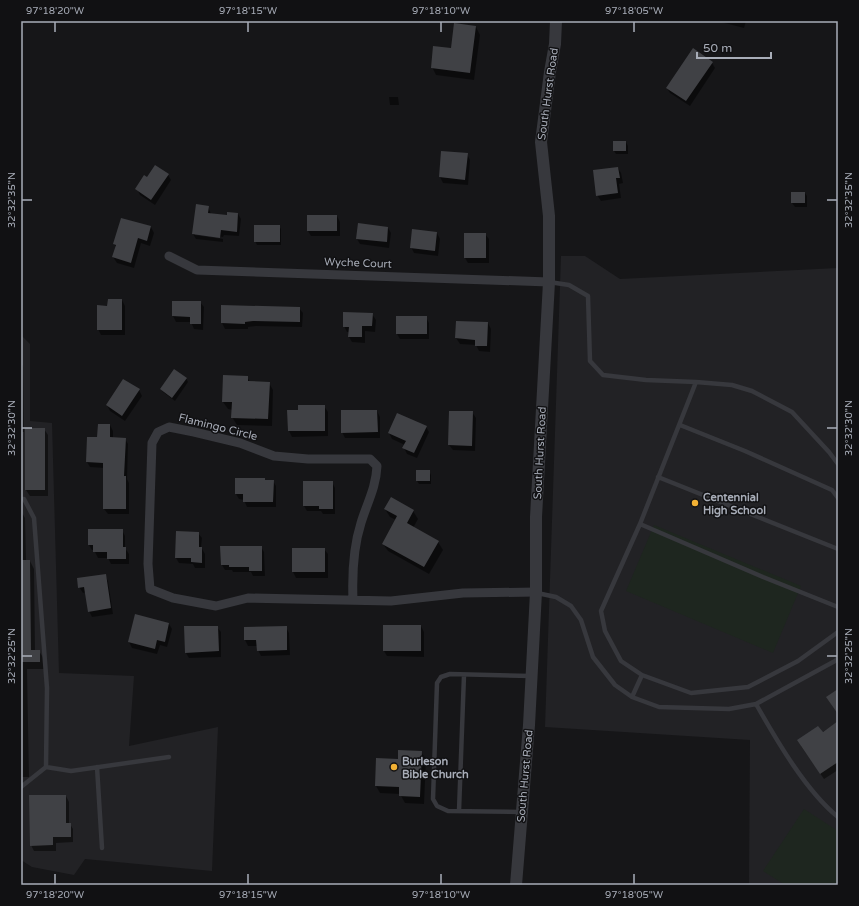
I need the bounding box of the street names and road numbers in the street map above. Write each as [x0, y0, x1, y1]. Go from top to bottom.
street label: South Hurst Road [535, 47, 561, 141]
street label: Wyche Court [324, 255, 392, 271]
street label: South Hurst Road [531, 406, 549, 500]
street label: Flamingo Circle [177, 411, 259, 443]
street label: South Hurst Road [514, 729, 536, 823]

